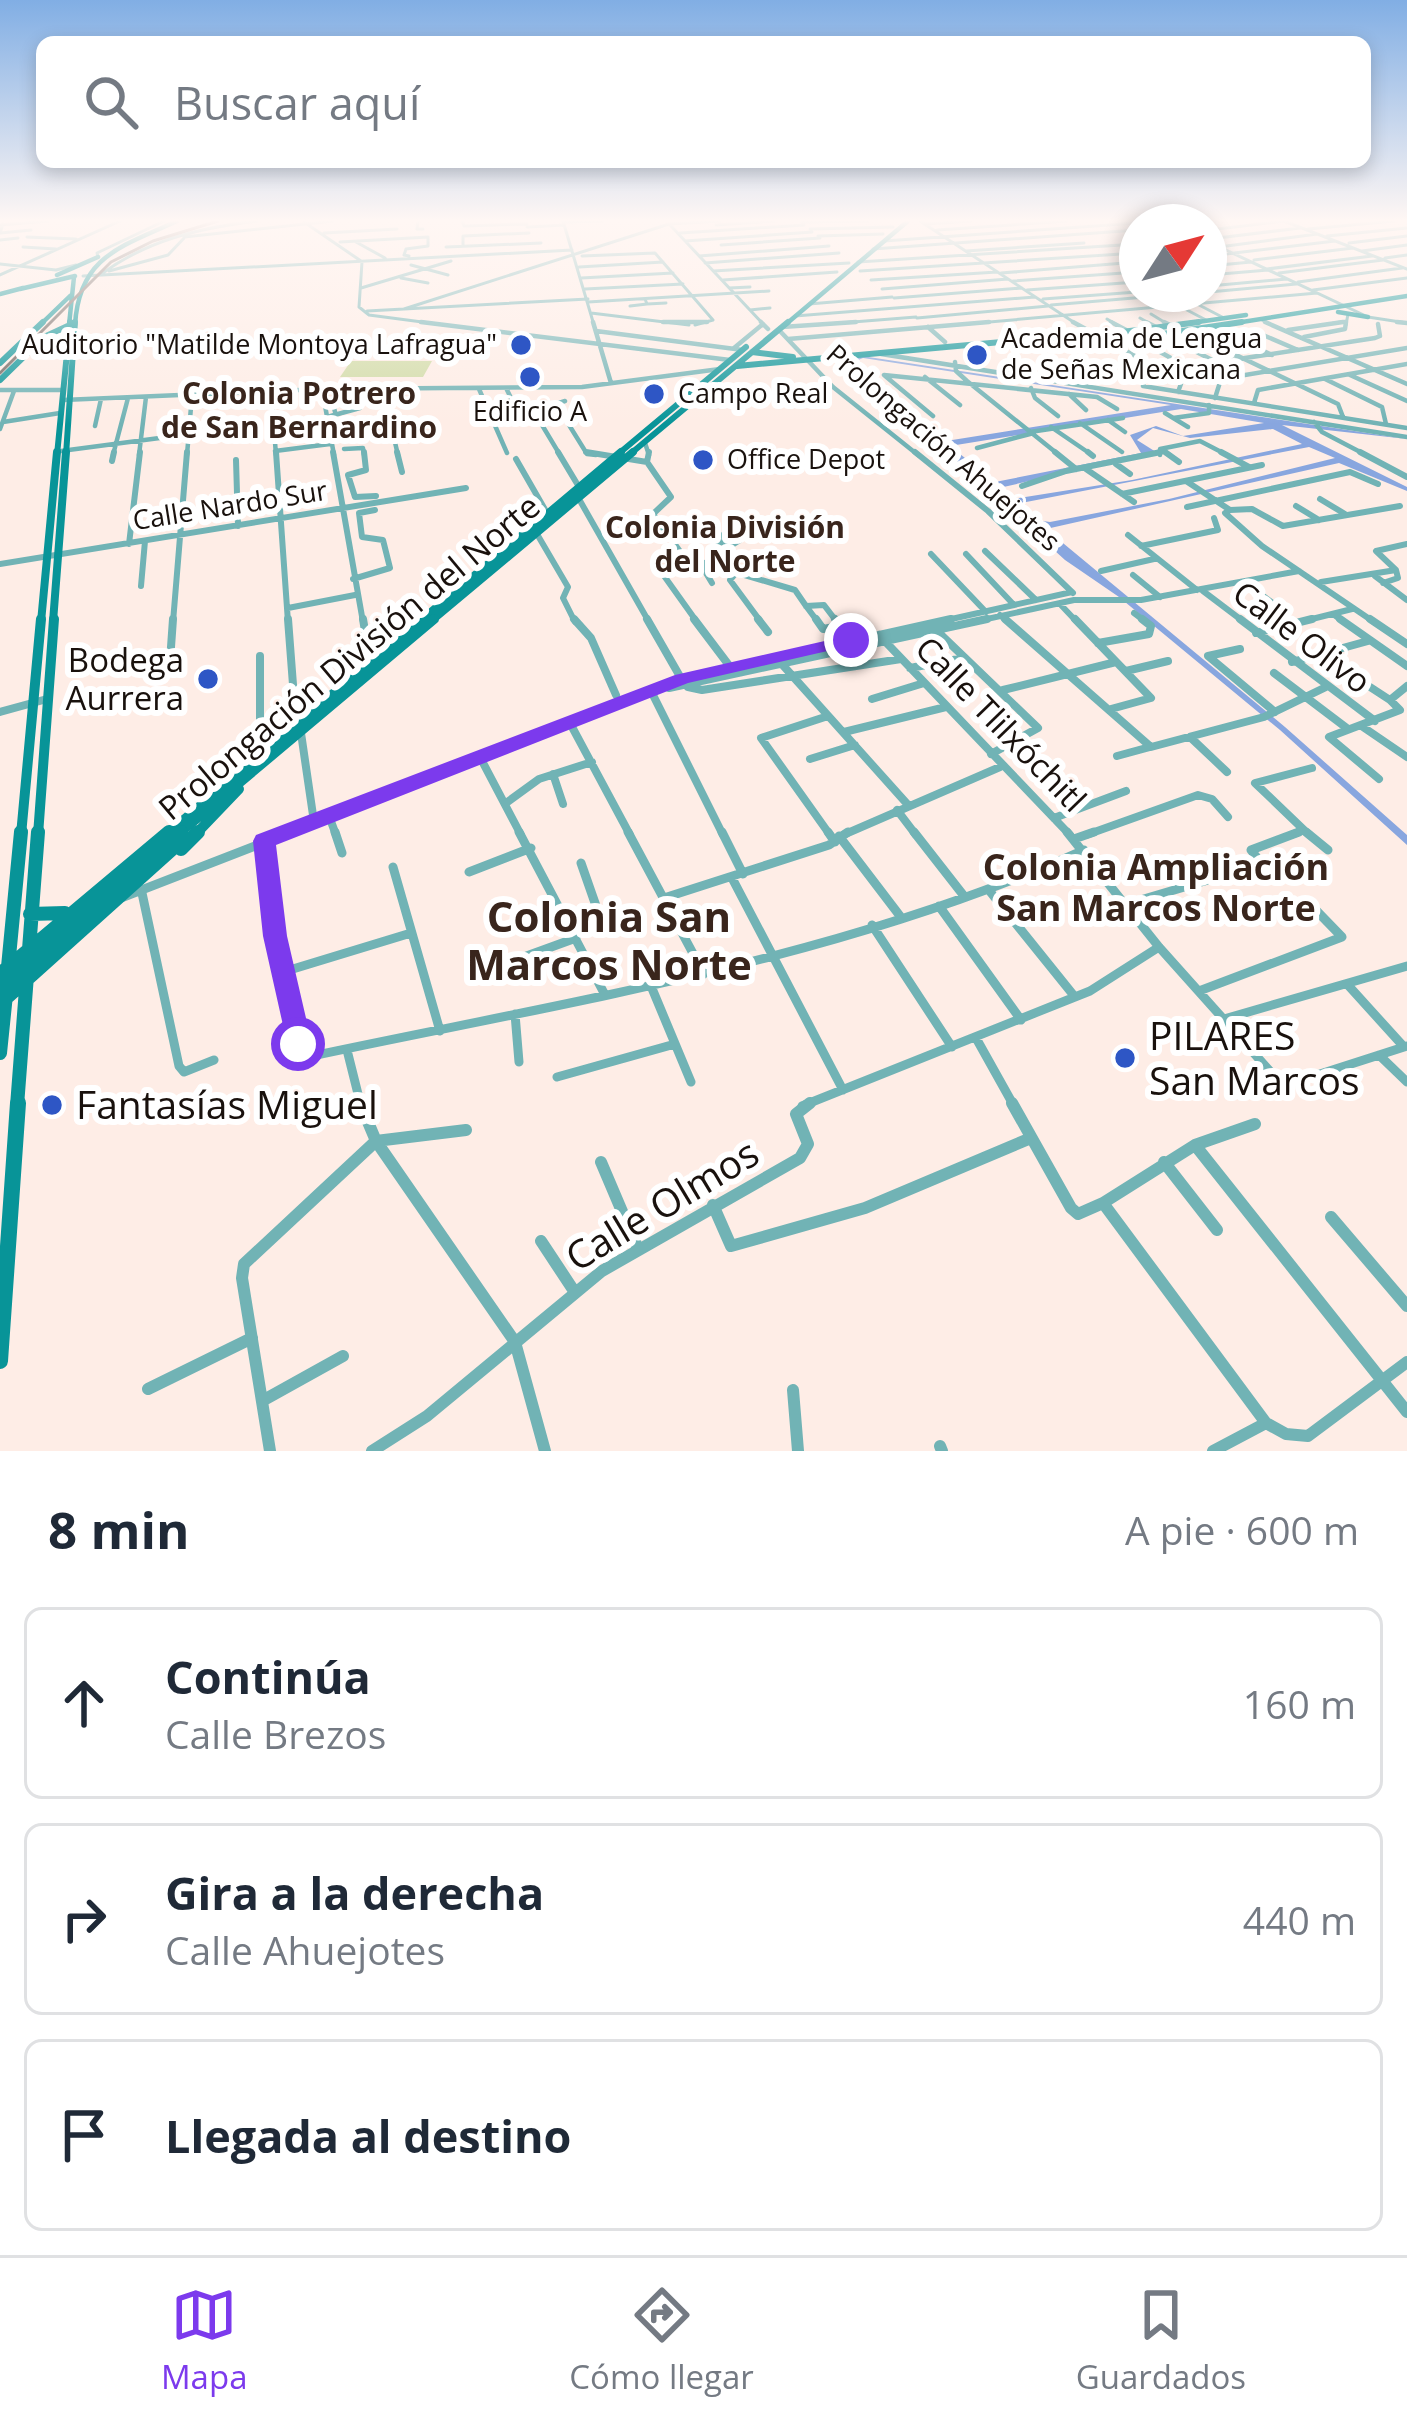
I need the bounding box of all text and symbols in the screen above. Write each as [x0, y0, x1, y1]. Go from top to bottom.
search box [36, 36, 1371, 168]
icon: search [78, 69, 144, 135]
text: Buscar aquí [174, 72, 420, 133]
north arrow [1119, 204, 1227, 312]
place label: Academia de Lengua de Señas Mexicana [1001, 319, 1262, 387]
place label: Auditorio "Matilde Montoya Lafragua" [21, 325, 497, 362]
marker: Auditorio "Matilde Montoya Lafragua" [508, 332, 534, 358]
street label: Prolongación Ahuejotes [819, 335, 1069, 559]
marker: Academia de Lengua de Señas Mexicana [964, 342, 990, 368]
marker: Edificio A [517, 364, 543, 390]
district label: Colonia Potrero de San Bernardino [161, 372, 437, 447]
place label: Campo Real [678, 374, 828, 411]
marker: Campo Real [641, 381, 667, 407]
place label: Edificio A [473, 392, 588, 429]
place label: Office Depot [727, 440, 885, 477]
marker: Office Depot [690, 447, 716, 473]
street label: Calle Nardo Sur [130, 471, 330, 538]
street label: Prolongación División del Norte [149, 484, 549, 830]
district label: Colonia División del Norte [605, 506, 845, 581]
street label: Calle Olivo [1224, 570, 1380, 703]
route end [824, 613, 878, 667]
street label: Calle Tlilxóchitl [906, 626, 1097, 821]
place label: Bodega Aurrera [66, 637, 184, 720]
marker: Bodega Aurrera [195, 666, 221, 692]
district label: Colonia Ampliación San Marcos Norte [983, 842, 1329, 932]
district label: Colonia San Marcos Norte [466, 887, 752, 992]
place label: PILARES San Marcos [1149, 1008, 1360, 1106]
route start [271, 1017, 325, 1071]
marker: PILARES San Marcos [1112, 1045, 1138, 1071]
place label: Fantasías Miguel [76, 1077, 378, 1130]
marker: Fantasías Miguel [39, 1092, 65, 1118]
street label: Calle Olmos [555, 1125, 768, 1282]
text: 8 min [48, 1494, 190, 1564]
text: A pie · 600 m [1125, 1503, 1359, 1556]
text: Continúa [165, 1646, 371, 1707]
icon: ahead [51, 1670, 117, 1736]
text: 160 m [1243, 1677, 1356, 1730]
text: Calle Brezos [165, 1707, 386, 1760]
text: Gira a la derecha [165, 1862, 544, 1923]
icon: right [51, 1886, 117, 1952]
text: 440 m [1243, 1893, 1356, 1946]
text: Calle Ahuejotes [165, 1923, 445, 1976]
icon: arrive [51, 2102, 117, 2168]
text: Llegada al destino [165, 2105, 571, 2166]
tab: Mapa [161, 2282, 247, 2399]
tab: Cómo llegar [569, 2282, 754, 2399]
tab: Guardados [1076, 2282, 1246, 2399]

